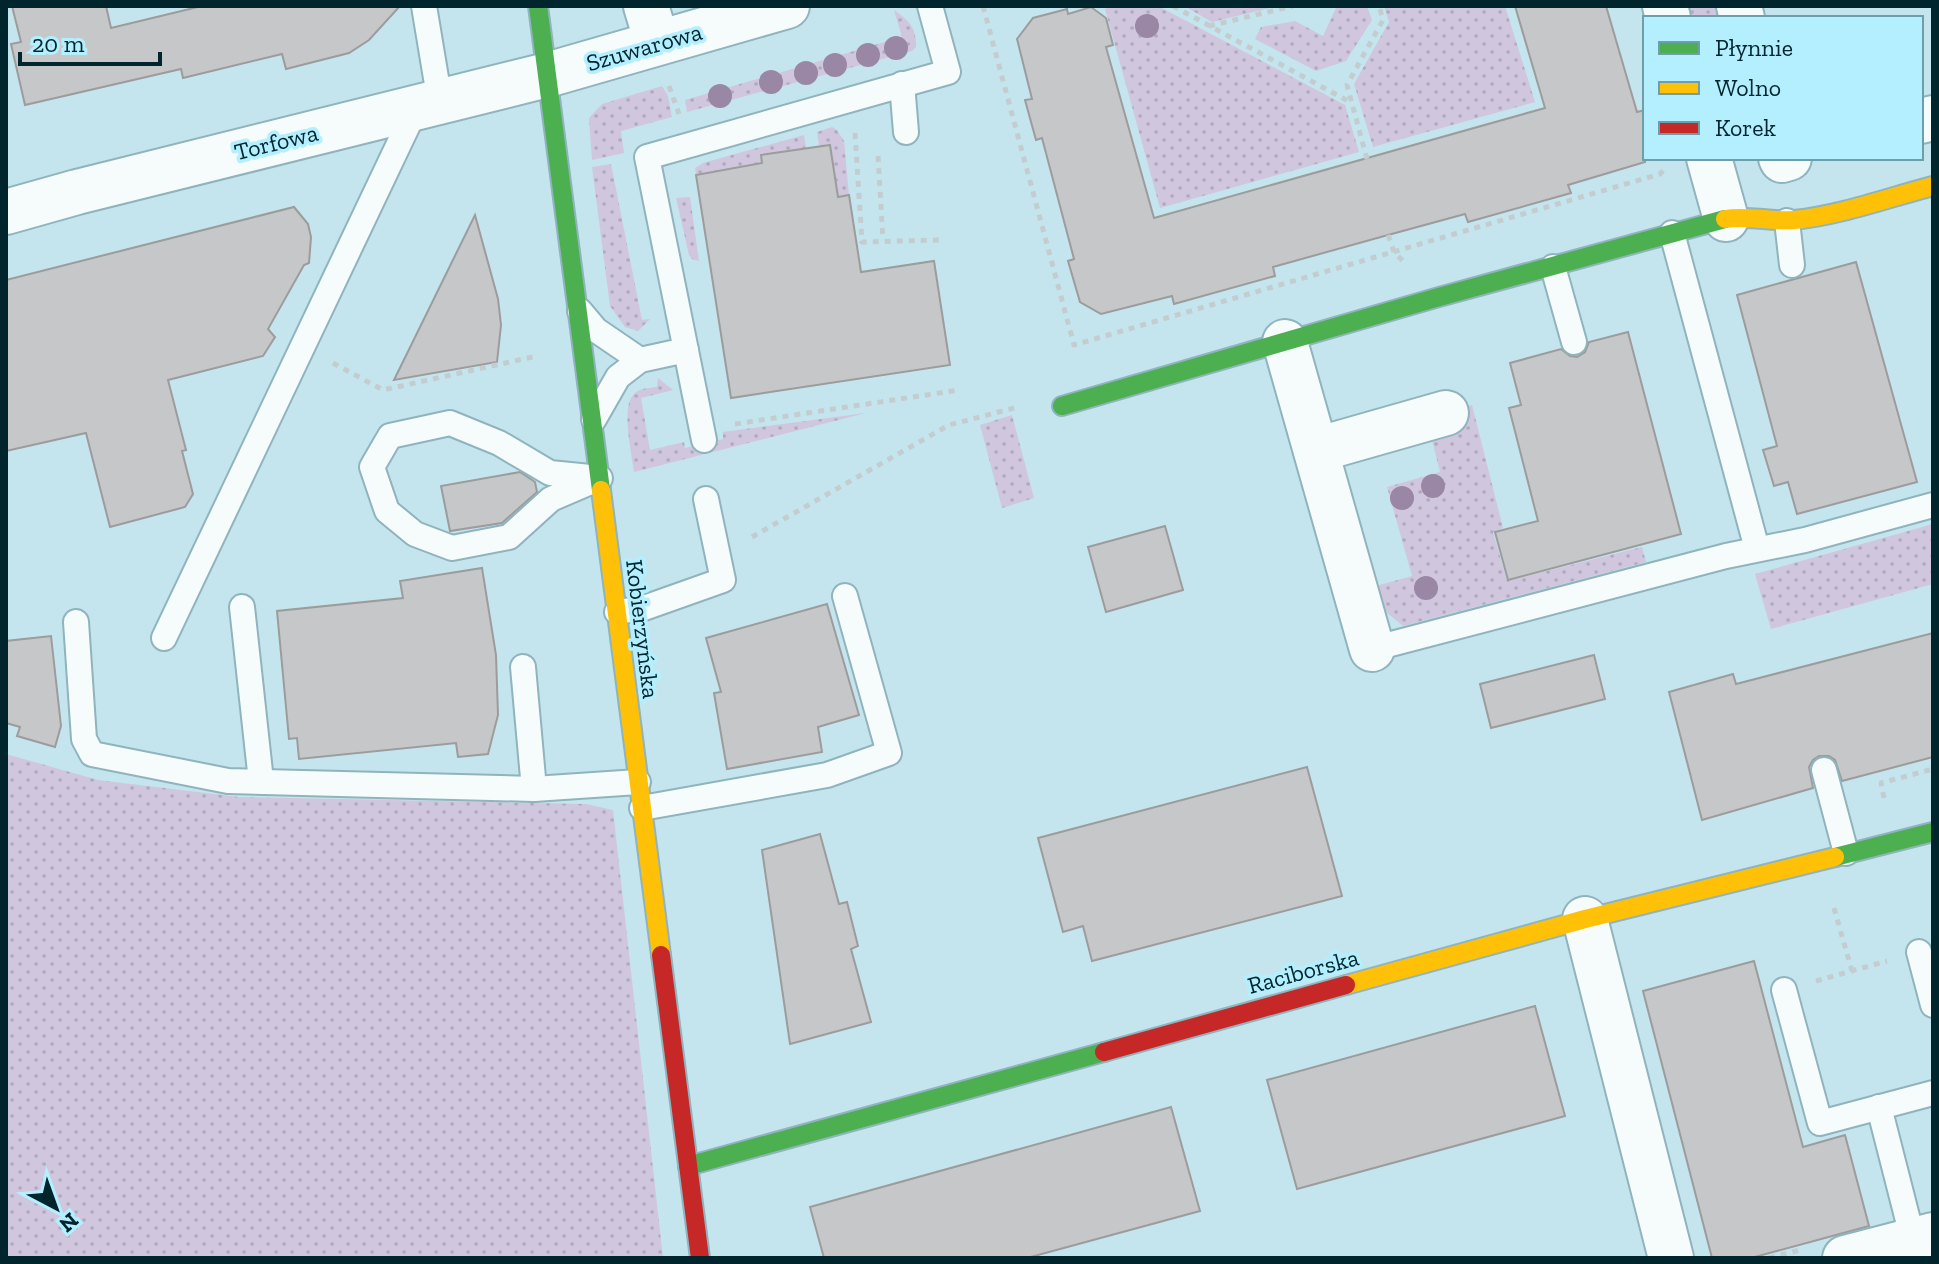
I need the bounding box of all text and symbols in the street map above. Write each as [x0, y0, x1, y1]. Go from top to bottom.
scale bar [20, 16, 160, 66]
legend [1643, 16, 1923, 160]
street label: Szuwarowa [583, 17, 706, 77]
text: 20 m [32, 29, 85, 58]
text: Płynnie [1715, 33, 1793, 62]
text: Wolno [1715, 73, 1781, 102]
text: Korek [1715, 113, 1777, 142]
street label: Torfowa [231, 118, 321, 166]
street label: Kobierzyńska [620, 558, 666, 701]
street label: Raciborska [1244, 942, 1362, 1000]
north arrow [16, 1168, 96, 1248]
text: N [53, 1207, 84, 1239]

